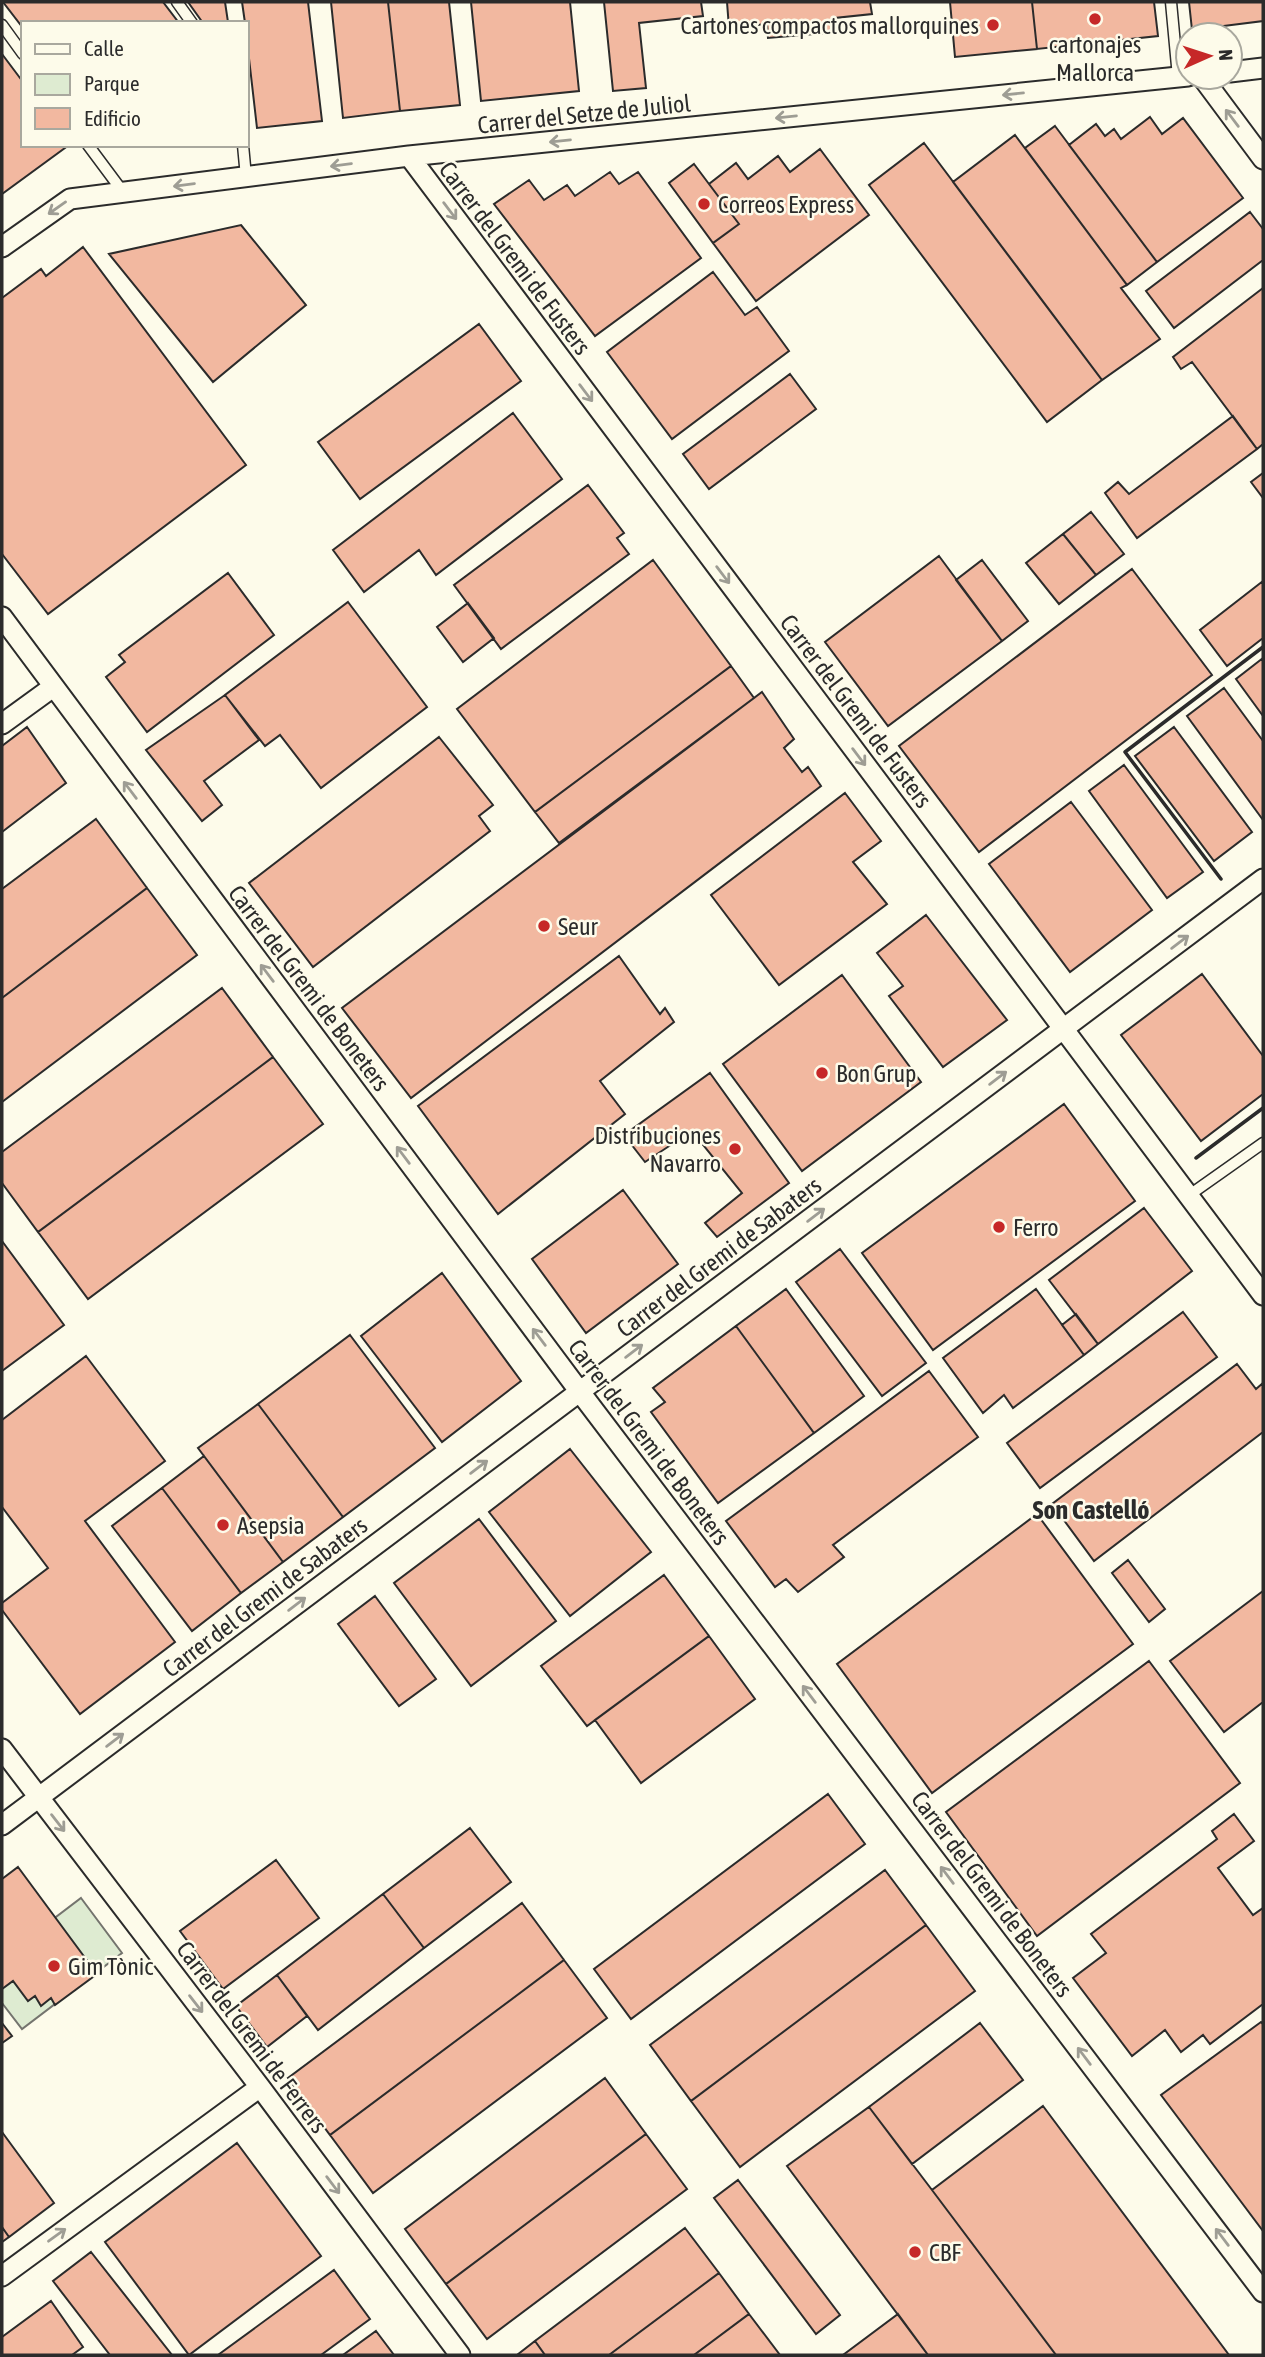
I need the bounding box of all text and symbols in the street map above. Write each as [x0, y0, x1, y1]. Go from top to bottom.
marker: cartonajes Mallorca [1087, 11, 1103, 27]
place label: Cartones compactos mallorquines [681, 12, 979, 39]
marker: Cartones compactos mallorquines [985, 17, 1001, 33]
legend [21, 21, 248, 147]
north arrow [1174, 21, 1244, 91]
place label: cartonajes Mallorca [1049, 31, 1141, 86]
text: Calle [84, 36, 124, 60]
text: N [1215, 49, 1237, 61]
text: Parque [84, 71, 139, 95]
one-way arrow [1002, 88, 1025, 101]
street label: Carrer del Setze de Juliol [476, 89, 693, 139]
text: Edificio [84, 106, 141, 130]
one-way arrow [1225, 109, 1240, 128]
one-way arrow [776, 111, 798, 124]
one-way arrow [549, 135, 572, 148]
street label: Carrer del Gremi de Fusters [434, 156, 596, 360]
one-way arrow [330, 158, 353, 171]
one-way arrow [174, 178, 196, 191]
place label: Correos Express [718, 191, 854, 218]
marker: Correos Express [696, 196, 712, 212]
one-way arrow [48, 200, 67, 215]
one-way arrow [442, 201, 457, 220]
one-way arrow [579, 383, 594, 402]
one-way arrow [715, 565, 730, 584]
street label: Carrer del Gremi de Fusters [775, 609, 937, 813]
one-way arrow [852, 747, 867, 766]
one-way arrow [123, 782, 138, 800]
street label: Carrer del Gremi de Boneters [223, 880, 395, 1096]
place label: Seur [558, 913, 599, 940]
marker: Seur [536, 918, 552, 934]
one-way arrow [1170, 934, 1189, 949]
one-way arrow [259, 964, 274, 983]
place label: Bon Grup [836, 1060, 916, 1087]
marker: Bon Grup [814, 1065, 830, 1081]
one-way arrow [988, 1071, 1007, 1085]
place label: Distribuciones Navarro [594, 1122, 721, 1177]
marker: Distribuciones Navarro [727, 1141, 743, 1157]
one-way arrow [395, 1146, 410, 1165]
street label: Carrer del Gremi de Sabaters [612, 1171, 826, 1343]
one-way arrow [806, 1207, 825, 1222]
place label: Ferro [1013, 1214, 1059, 1241]
marker: Ferro [991, 1219, 1007, 1235]
one-way arrow [531, 1329, 546, 1347]
street label: Carrer del Gremi de Boneters [563, 1334, 735, 1550]
one-way arrow [624, 1344, 643, 1358]
one-way arrow [469, 1460, 488, 1475]
district label: Son Castelló [1032, 1495, 1150, 1525]
street label: Carrer del Gremi de Sabaters [158, 1511, 372, 1683]
place label: Asepsia [237, 1512, 305, 1539]
marker: Asepsia [215, 1517, 231, 1533]
one-way arrow [287, 1597, 306, 1611]
one-way arrow [802, 1685, 816, 1704]
one-way arrow [105, 1733, 124, 1748]
street label: Carrer del Gremi de Boneters [906, 1786, 1078, 2002]
one-way arrow [50, 1814, 65, 1832]
one-way arrow [939, 1866, 954, 1885]
street label: Carrer del Gremi de Ferrers [171, 1936, 333, 2138]
place label: Gim Tònic [68, 1953, 153, 1980]
marker: Gim Tònic [46, 1958, 62, 1974]
one-way arrow [189, 1994, 204, 2013]
one-way arrow [1077, 2047, 1092, 2066]
one-way arrow [326, 2176, 341, 2194]
one-way arrow [47, 2228, 66, 2243]
one-way arrow [1215, 2228, 1229, 2247]
place label: CBF [929, 2239, 961, 2266]
marker: CBF [907, 2244, 923, 2260]

